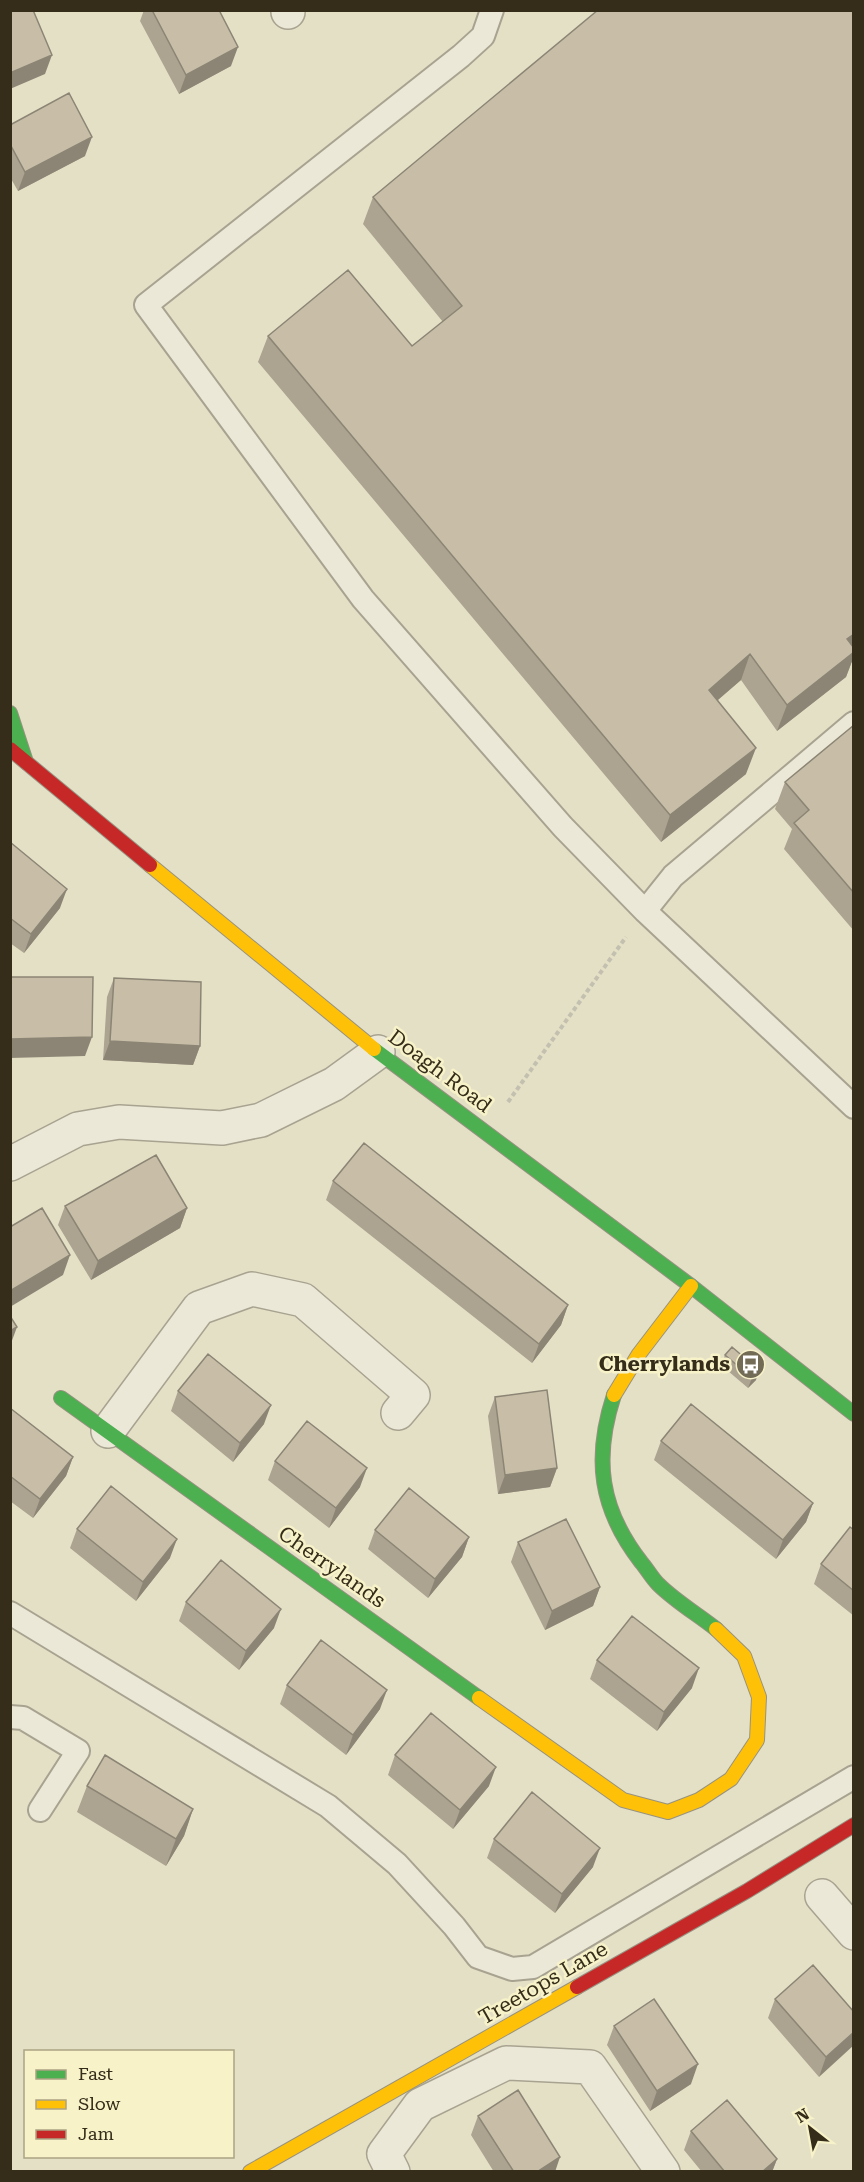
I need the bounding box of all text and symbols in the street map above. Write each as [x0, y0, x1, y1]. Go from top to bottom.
street label: Doagh Road [384, 1024, 497, 1118]
bus stop icon: Cherrylands [735, 1348, 767, 1380]
place label: Cherrylands [599, 1352, 730, 1376]
street label: Cherrylands [274, 1521, 390, 1613]
street label: Treetops Lane [474, 1936, 612, 2030]
legend [24, 2050, 234, 2158]
text: Fast [78, 2063, 113, 2084]
text: Slow [78, 2093, 120, 2114]
north arrow [780, 2098, 840, 2158]
text: N [792, 2104, 813, 2127]
text: Jam [78, 2123, 114, 2144]

